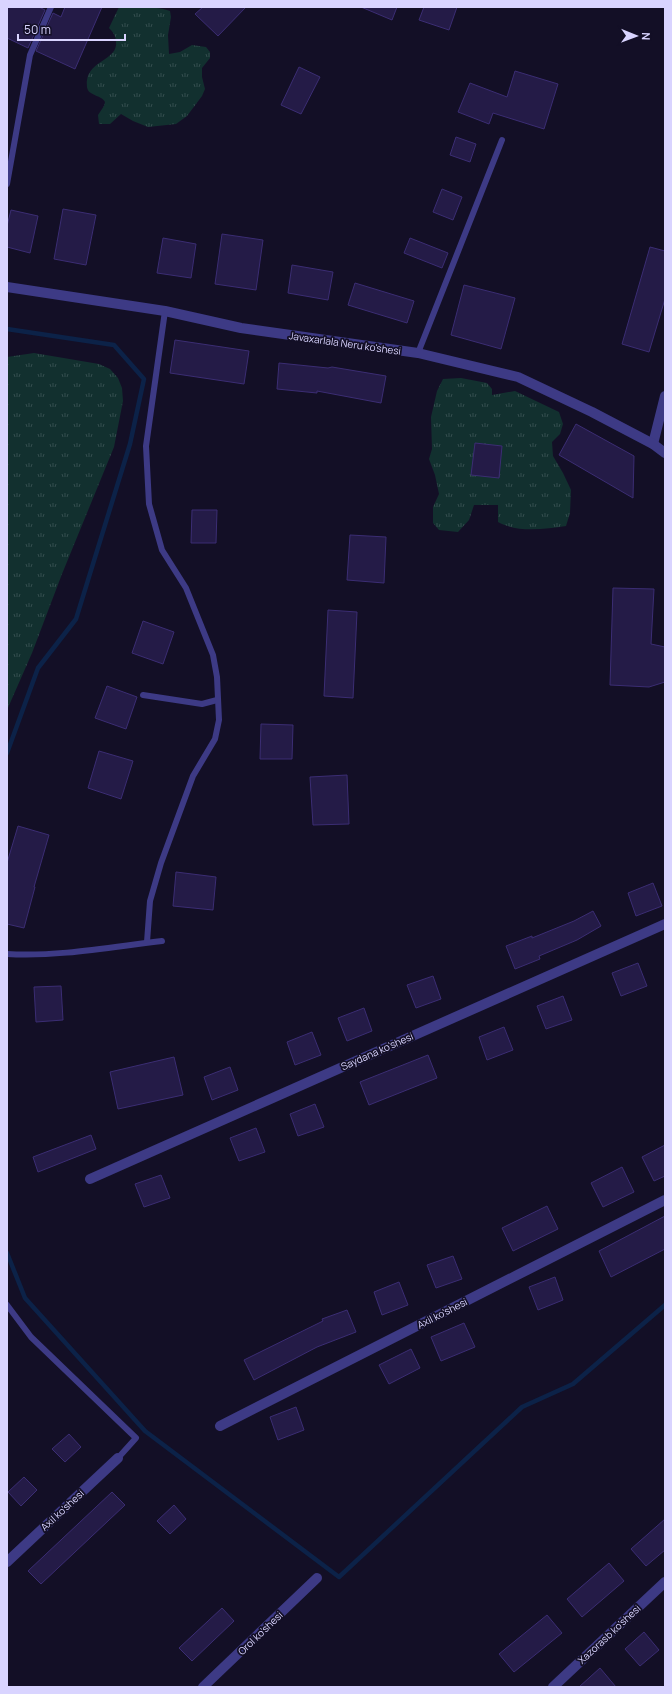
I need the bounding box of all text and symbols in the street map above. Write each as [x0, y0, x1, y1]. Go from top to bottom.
scale bar [18, 16, 125, 42]
north arrow [616, 16, 656, 56]
text: 50 m [24, 21, 51, 38]
text: N [639, 32, 654, 40]
street label: Javaxarlala Neru ko'shesi [288, 328, 402, 358]
street label: Saydana ko'shesi [339, 1029, 415, 1073]
street label: Axil ko'shesi [414, 1294, 470, 1332]
street label: Axil ko'shesi [37, 1486, 87, 1534]
street label: Xazorasb ko'shesi [575, 1601, 643, 1667]
street label: Orol ko'shesi [234, 1608, 286, 1658]

